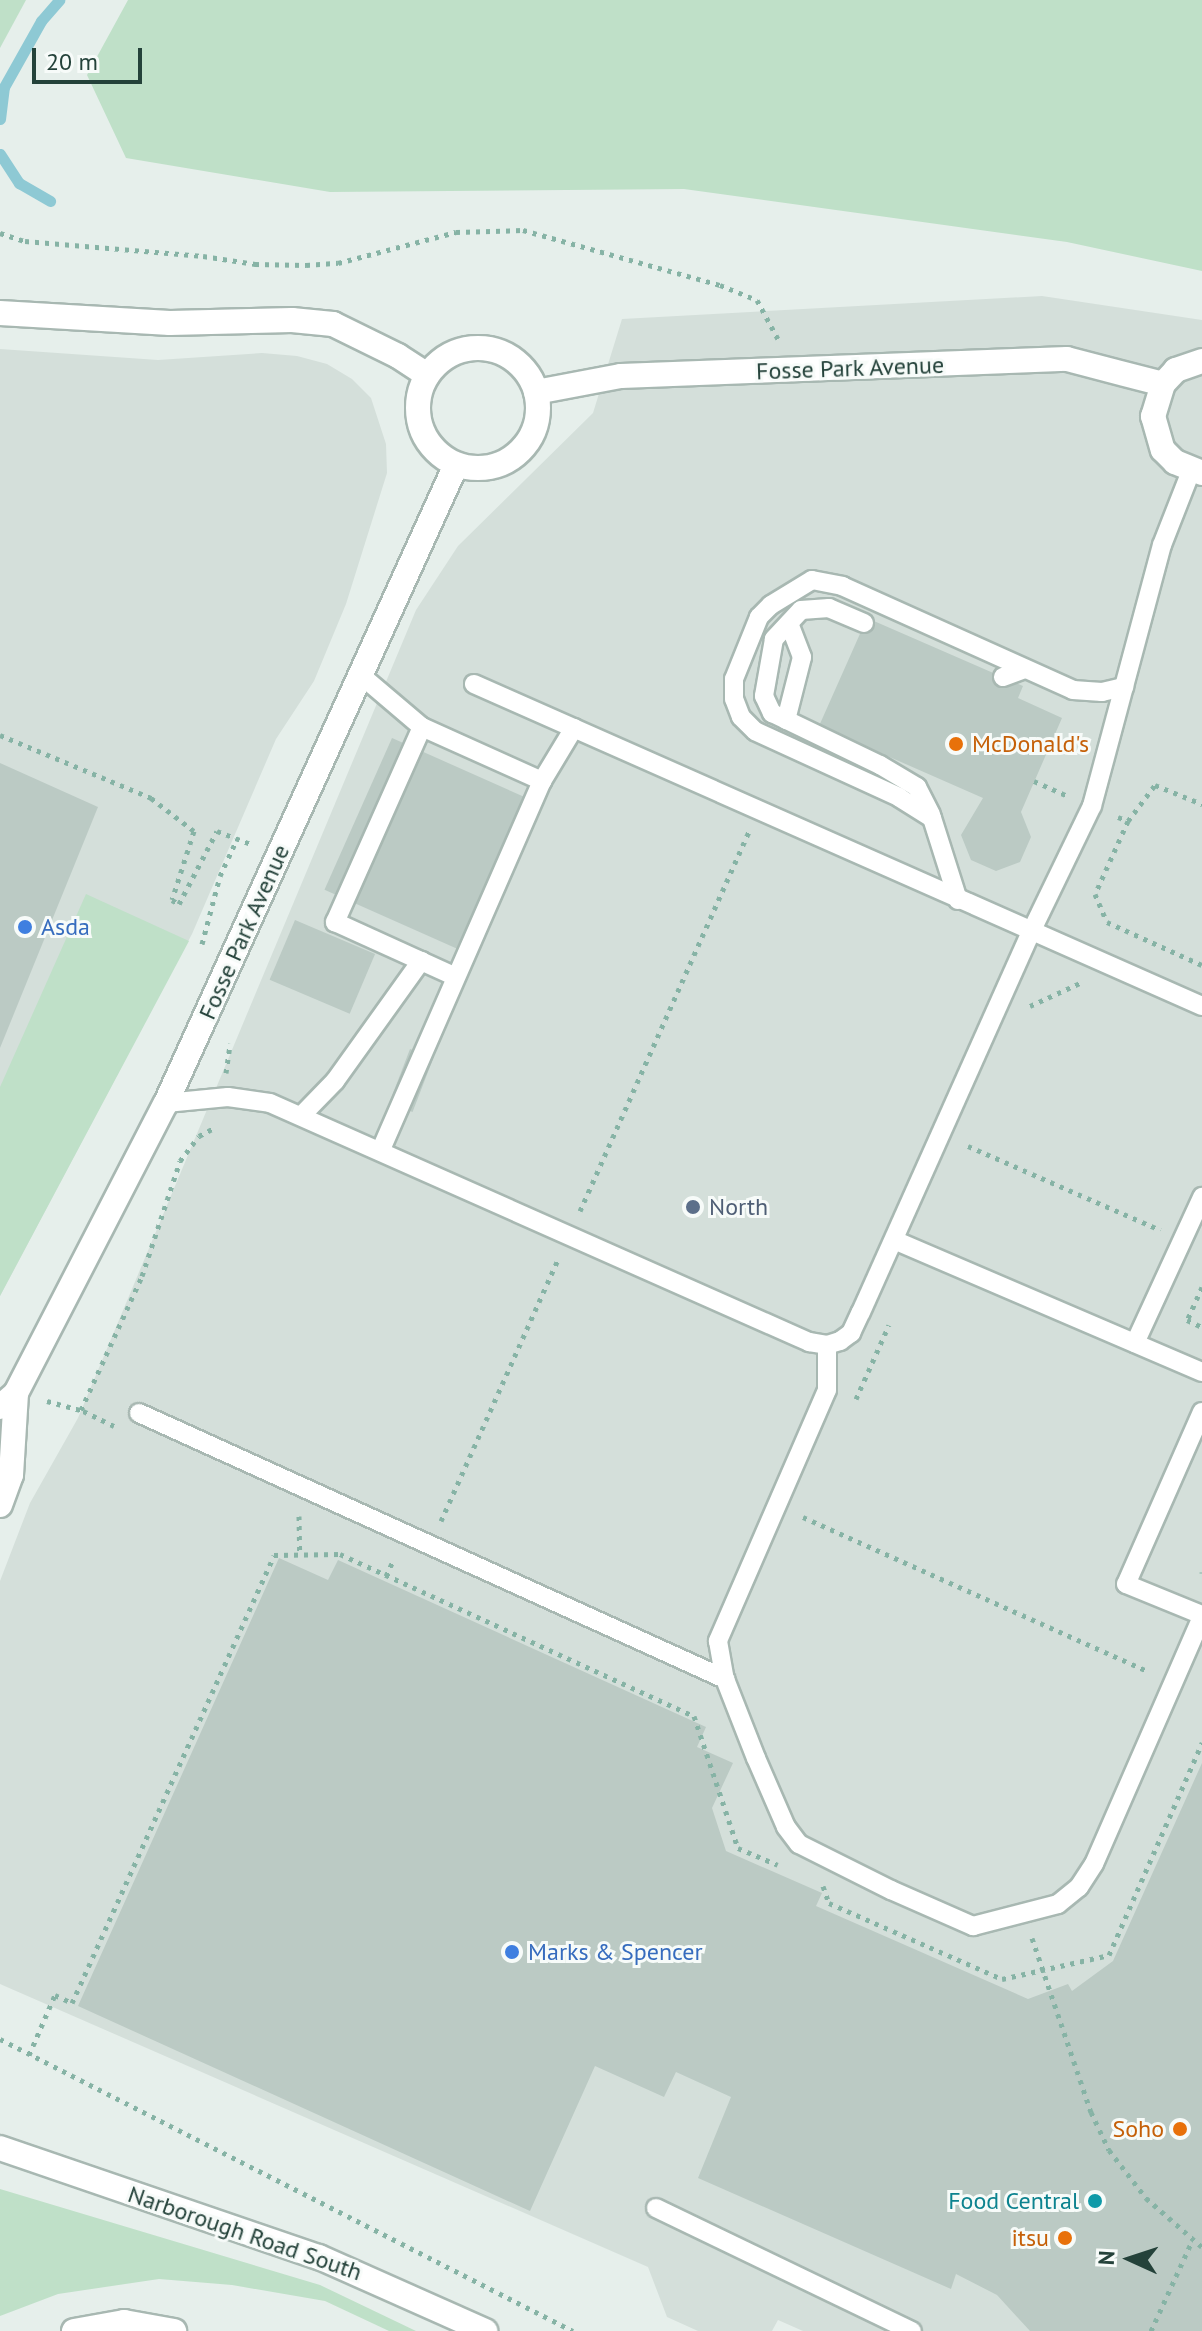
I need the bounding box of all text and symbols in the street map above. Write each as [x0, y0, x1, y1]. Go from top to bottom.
scale bar [36, 32, 146, 82]
text: 20 m [46, 46, 98, 77]
street label: Fosse Park Avenue [755, 350, 945, 386]
place label: McDonald's [972, 730, 1089, 758]
marker: McDonald's [947, 735, 965, 753]
street label: Fosse Park Avenue [192, 840, 296, 1024]
place label: Asda [41, 913, 90, 941]
marker: Asda [16, 918, 34, 936]
place label: North [709, 1193, 768, 1221]
marker: North [684, 1198, 702, 1216]
place label: Marks & Spencer [528, 1938, 703, 1966]
marker: Marks & Spencer [503, 1943, 521, 1961]
place label: Soho [1112, 2115, 1164, 2143]
marker: Soho [1171, 2120, 1189, 2138]
street label: Narborough Road South [124, 2179, 366, 2287]
place label: Food Central [948, 2187, 1079, 2215]
marker: Food Central [1086, 2192, 1104, 2210]
north arrow [1090, 2219, 1170, 2299]
place label: itsu [1011, 2224, 1049, 2252]
marker: itsu [1056, 2229, 1074, 2247]
text: N [1092, 2250, 1120, 2266]

